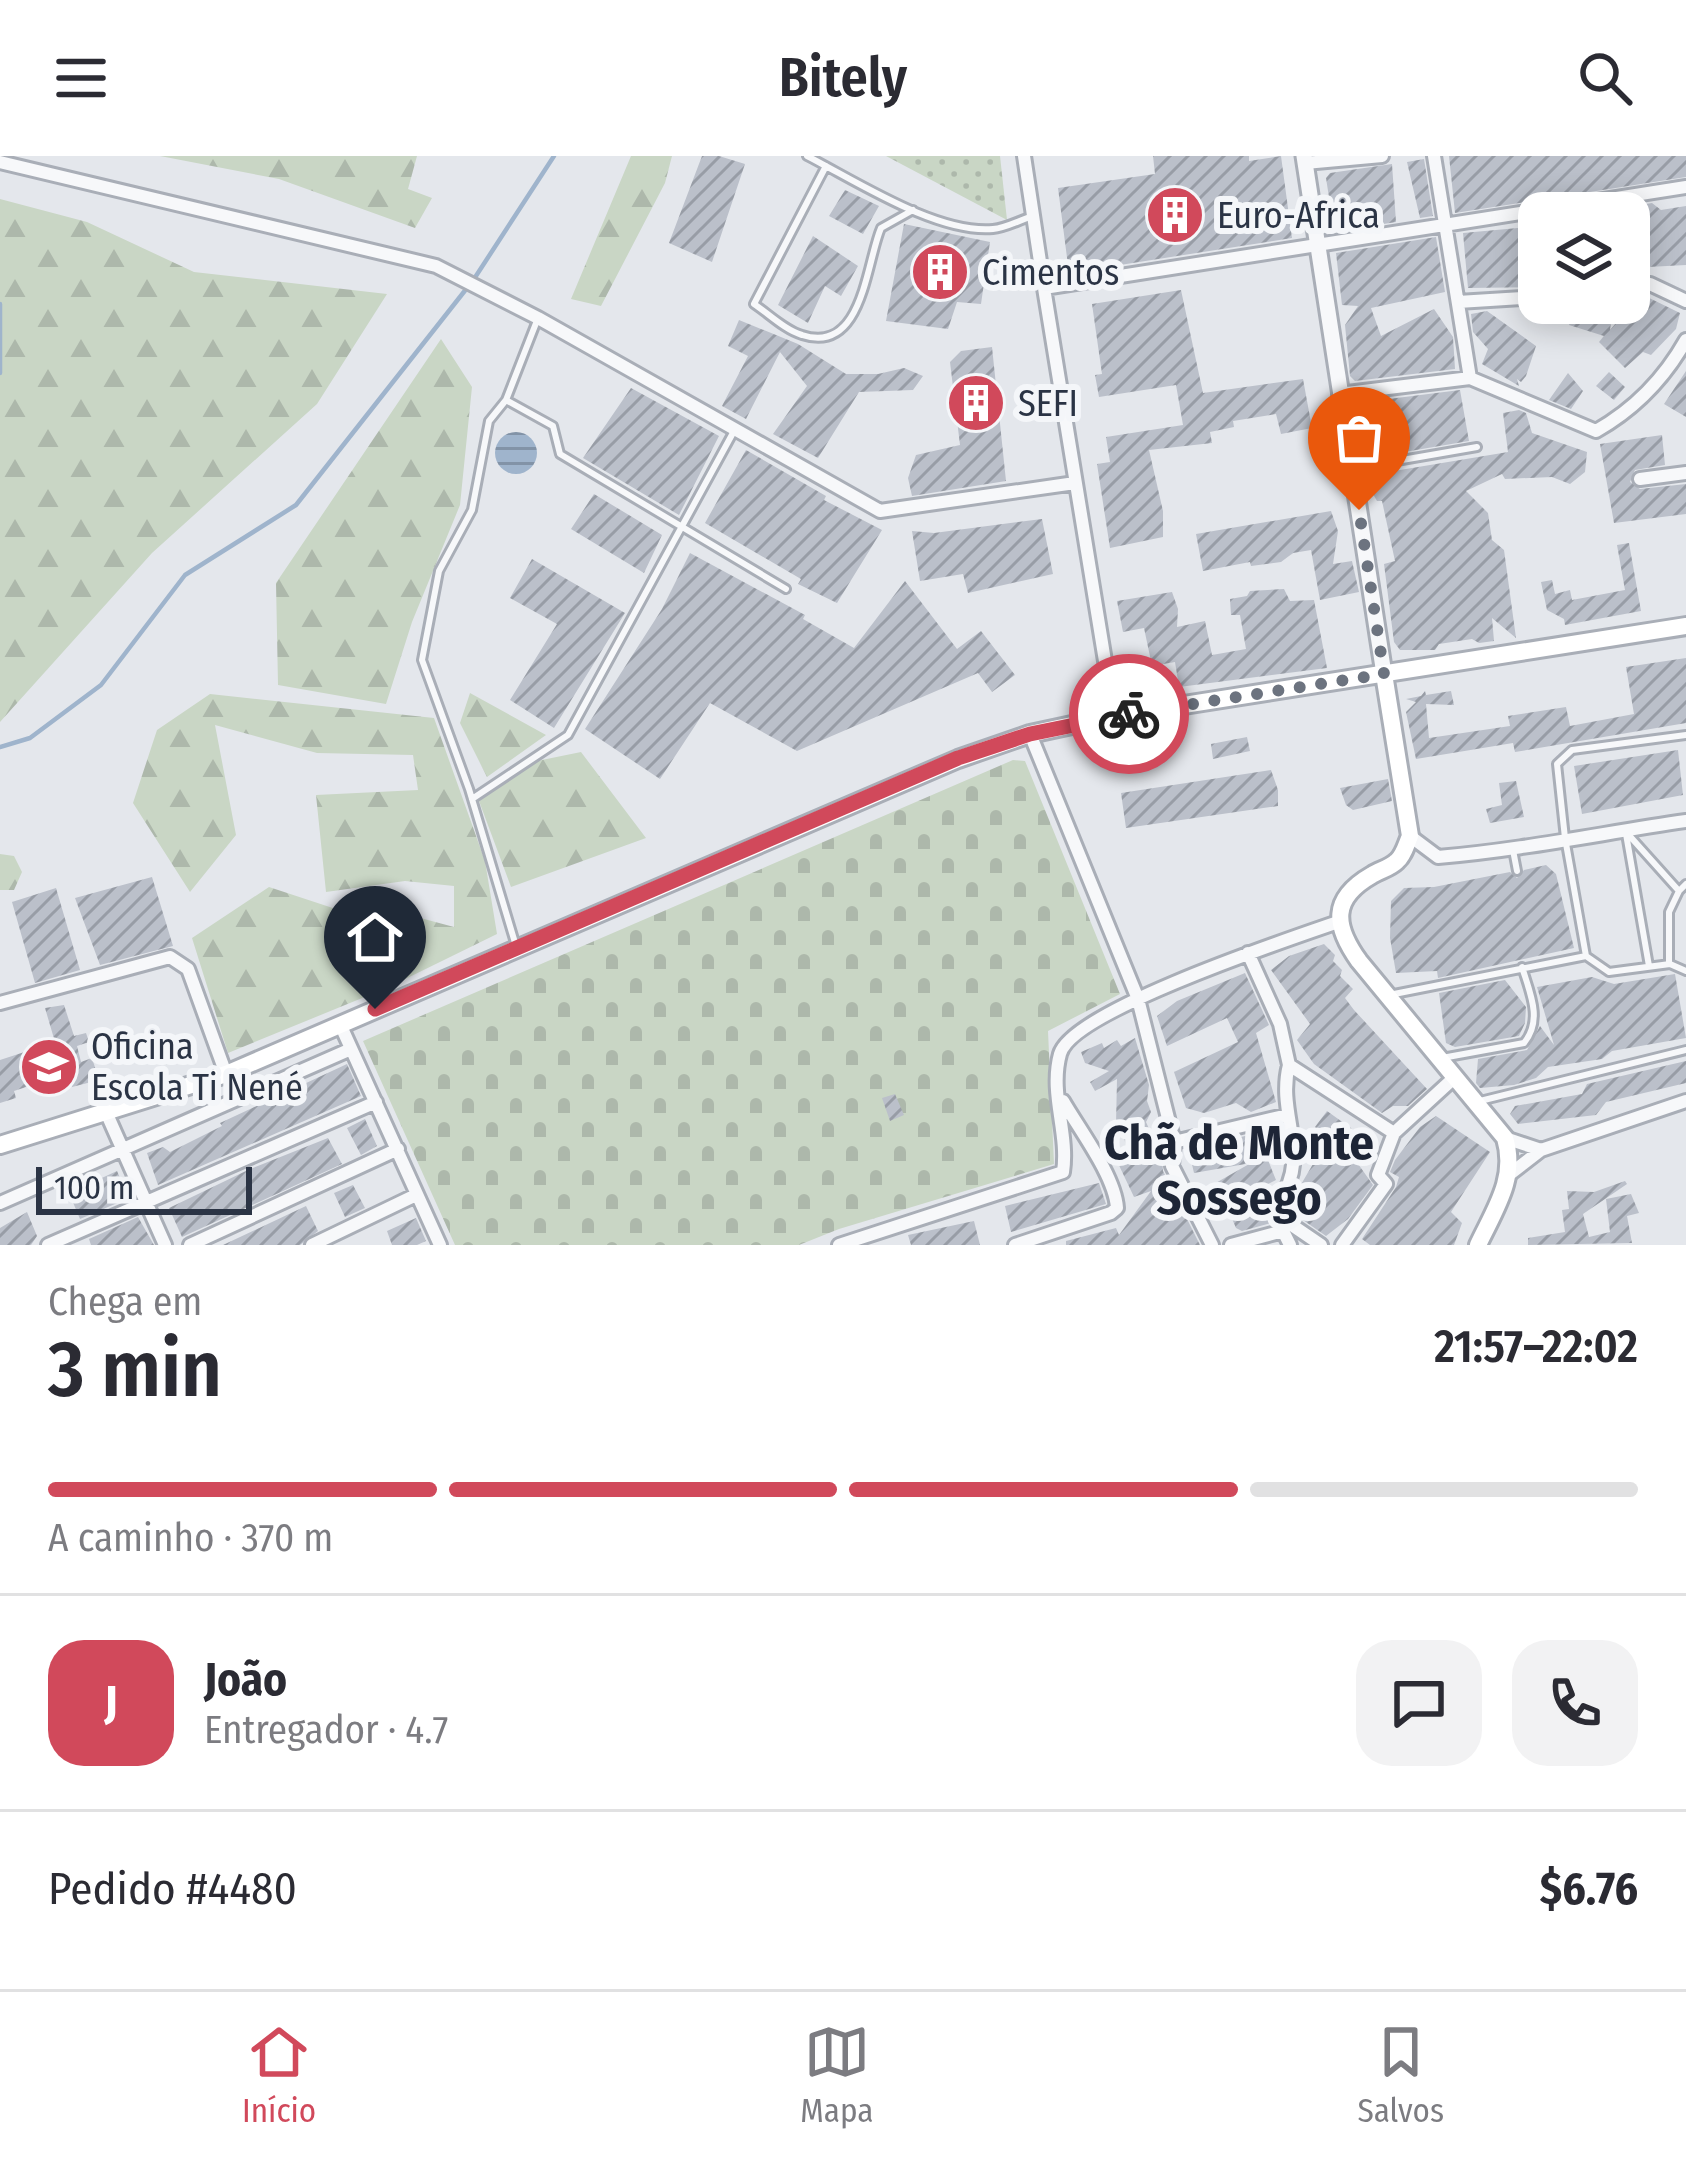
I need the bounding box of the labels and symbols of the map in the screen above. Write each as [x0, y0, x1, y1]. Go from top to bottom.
building icon: Euro-Africa [1144, 184, 1206, 246]
place label: Euro-Africa [1217, 194, 1380, 238]
building icon: Cimentos [909, 241, 971, 303]
place label: Cimentos [982, 251, 1119, 295]
building icon: SEFI [945, 372, 1007, 434]
place label: SEFI [1018, 382, 1078, 426]
pin [1308, 387, 1410, 510]
courier [1069, 654, 1189, 774]
pin [324, 886, 426, 1009]
place label: Oficina Escola Ti Nené [91, 1025, 303, 1110]
school or university icon: Oficina Escola Ti Nené [18, 1036, 80, 1098]
district label: Chã de Monte Sossego [1104, 1114, 1374, 1227]
scale bar [36, 1161, 252, 1214]

